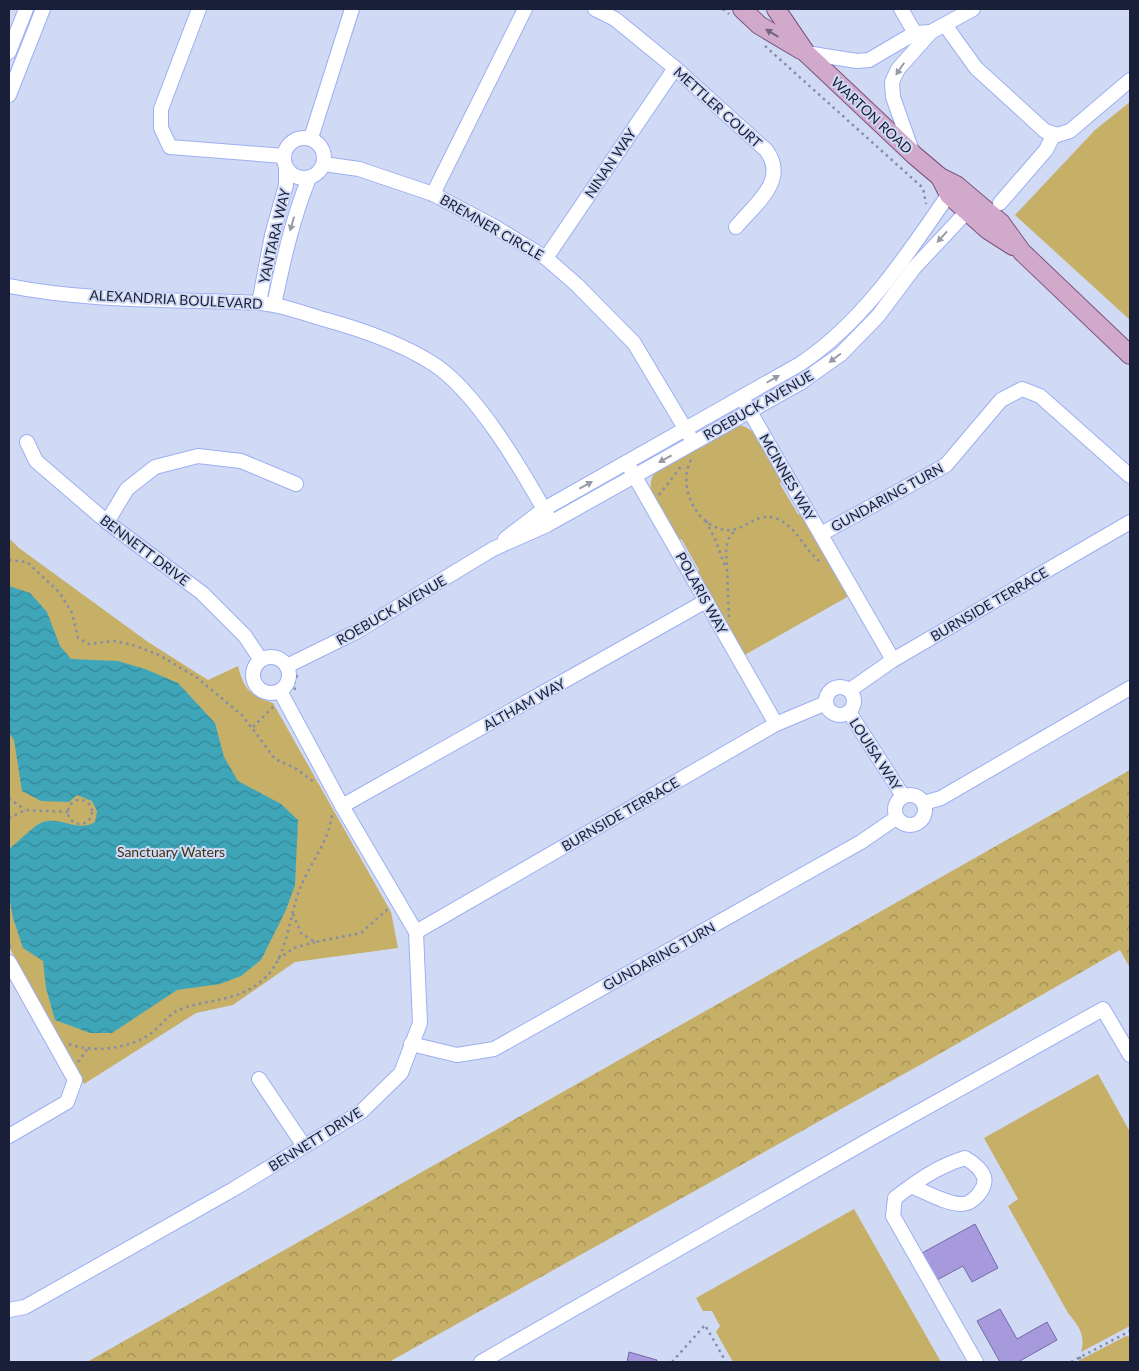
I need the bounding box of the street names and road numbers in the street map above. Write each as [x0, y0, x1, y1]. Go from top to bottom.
street label: METTLER COURT [670, 63, 766, 151]
street label: WARTON ROAD [828, 73, 916, 157]
street label: NINAN WAY [581, 125, 640, 201]
street label: YANTARA WAY [255, 187, 293, 285]
street label: BREMNER CIRCLE [437, 190, 547, 264]
street label: ALEXANDRIA BOULEVARD [89, 286, 263, 312]
street label: ROEBUCK AVENUE [700, 367, 816, 443]
street label: MCINNES WAY [756, 430, 820, 524]
street label: GUNDARING TURN [828, 459, 946, 535]
street label: BENNETT DRIVE [97, 511, 193, 589]
street label: POLARIS WAY [672, 549, 732, 637]
street label: BURNSIDE TERRACE [927, 563, 1051, 645]
street label: ROEBUCK AVENUE [333, 572, 449, 648]
street label: ALTHAM WAY [480, 674, 568, 734]
street label: LOUISA WAY [846, 715, 906, 794]
street label: BURNSIDE TERRACE [558, 773, 682, 855]
street label: GUNDARING TURN [600, 918, 718, 994]
street label: BENNETT DRIVE [265, 1103, 365, 1175]

